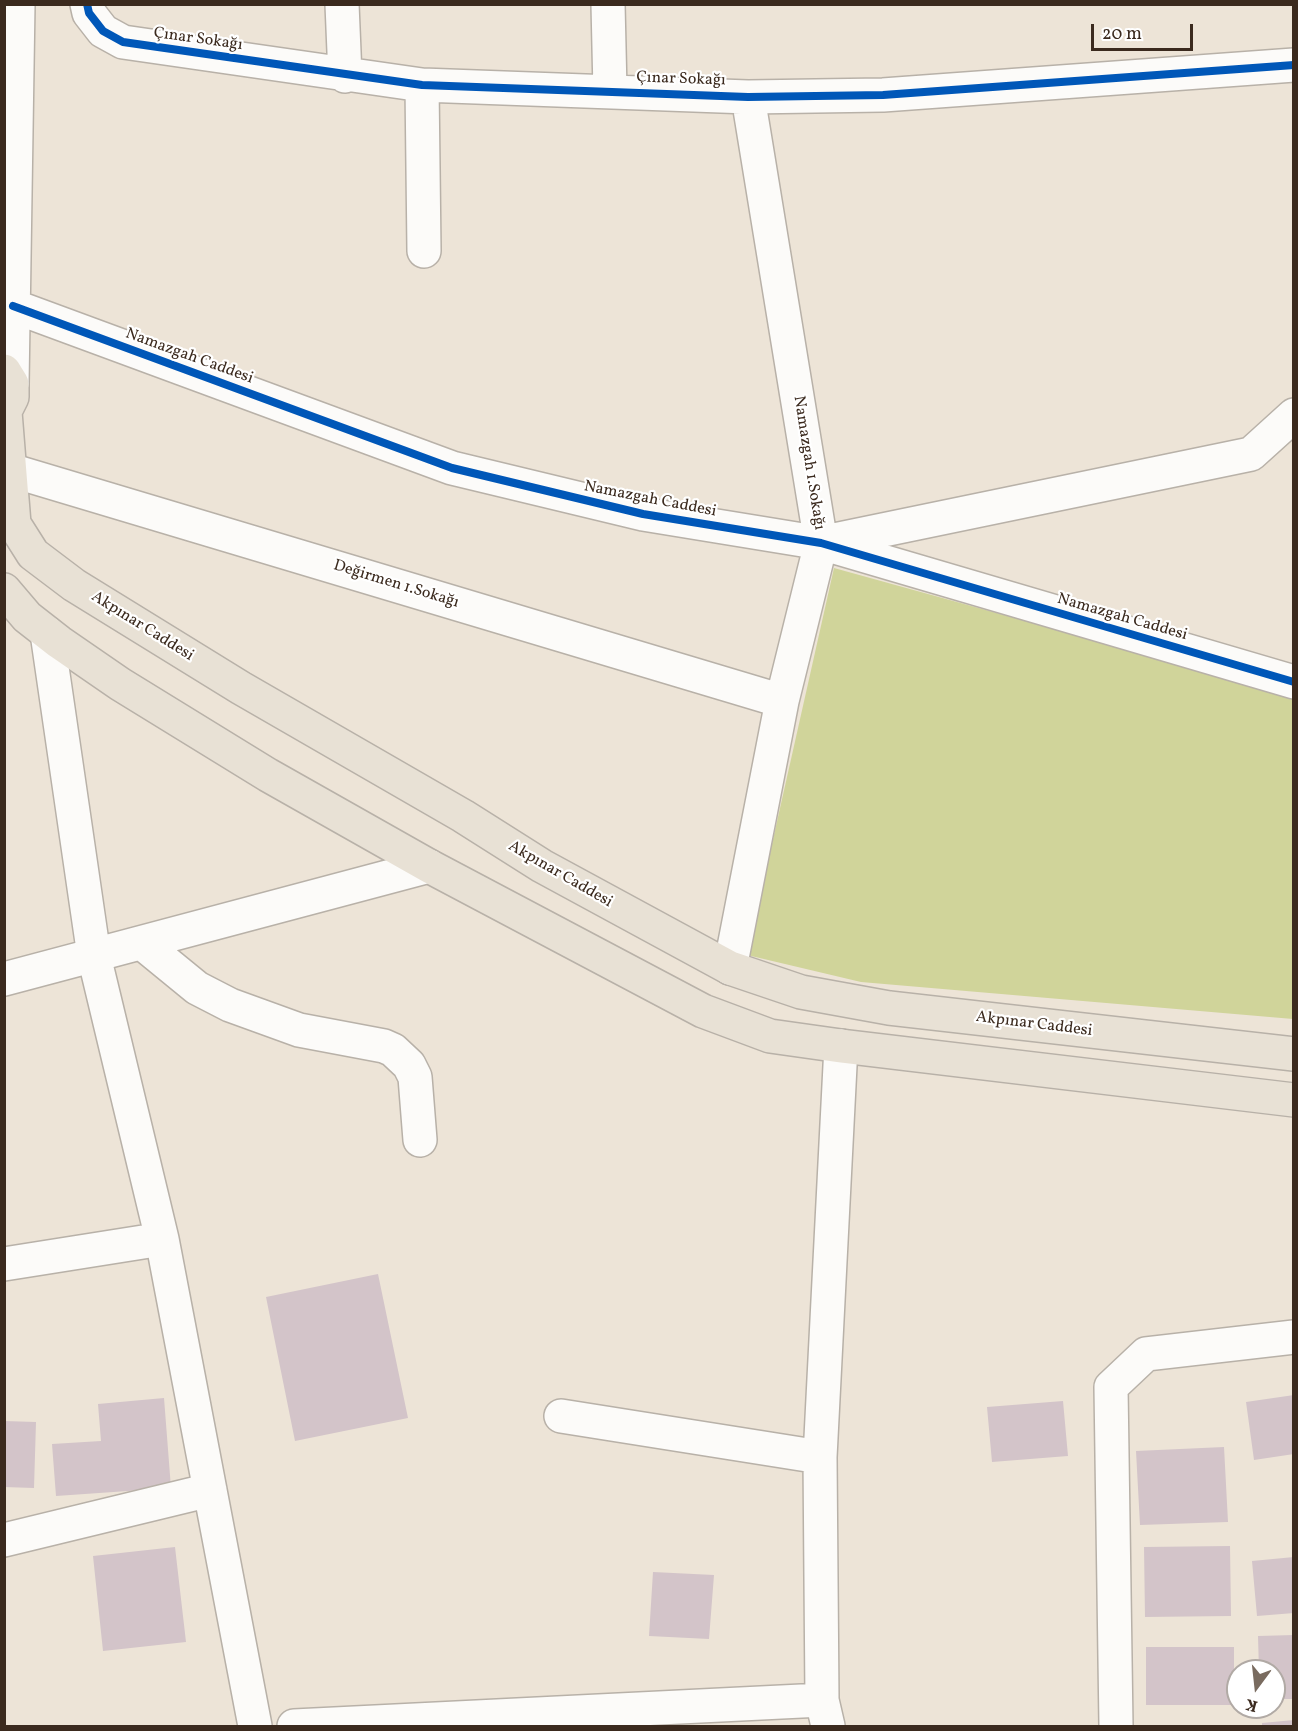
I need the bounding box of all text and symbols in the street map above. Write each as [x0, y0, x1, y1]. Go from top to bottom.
scale bar [1094, 12, 1196, 50]
text: 20 m [1102, 22, 1142, 47]
street label: Çınar Sokağı [152, 24, 244, 56]
street label: Çınar Sokağı [636, 69, 726, 91]
street label: Namazgah Caddesi [122, 325, 256, 389]
street label: Namazgah 1.Sokağı [788, 394, 828, 532]
street label: Namazgah Caddesi [582, 478, 718, 522]
street label: Değirmen 1.Sokağı [331, 557, 461, 613]
street label: Akpınar Caddesi [87, 588, 197, 666]
street label: Namazgah Caddesi [1055, 590, 1189, 646]
street label: Akpınar Caddesi [504, 837, 616, 913]
street label: Akpınar Caddesi [975, 1008, 1093, 1042]
north arrow [1226, 1659, 1286, 1719]
text: K [1243, 1692, 1260, 1717]

